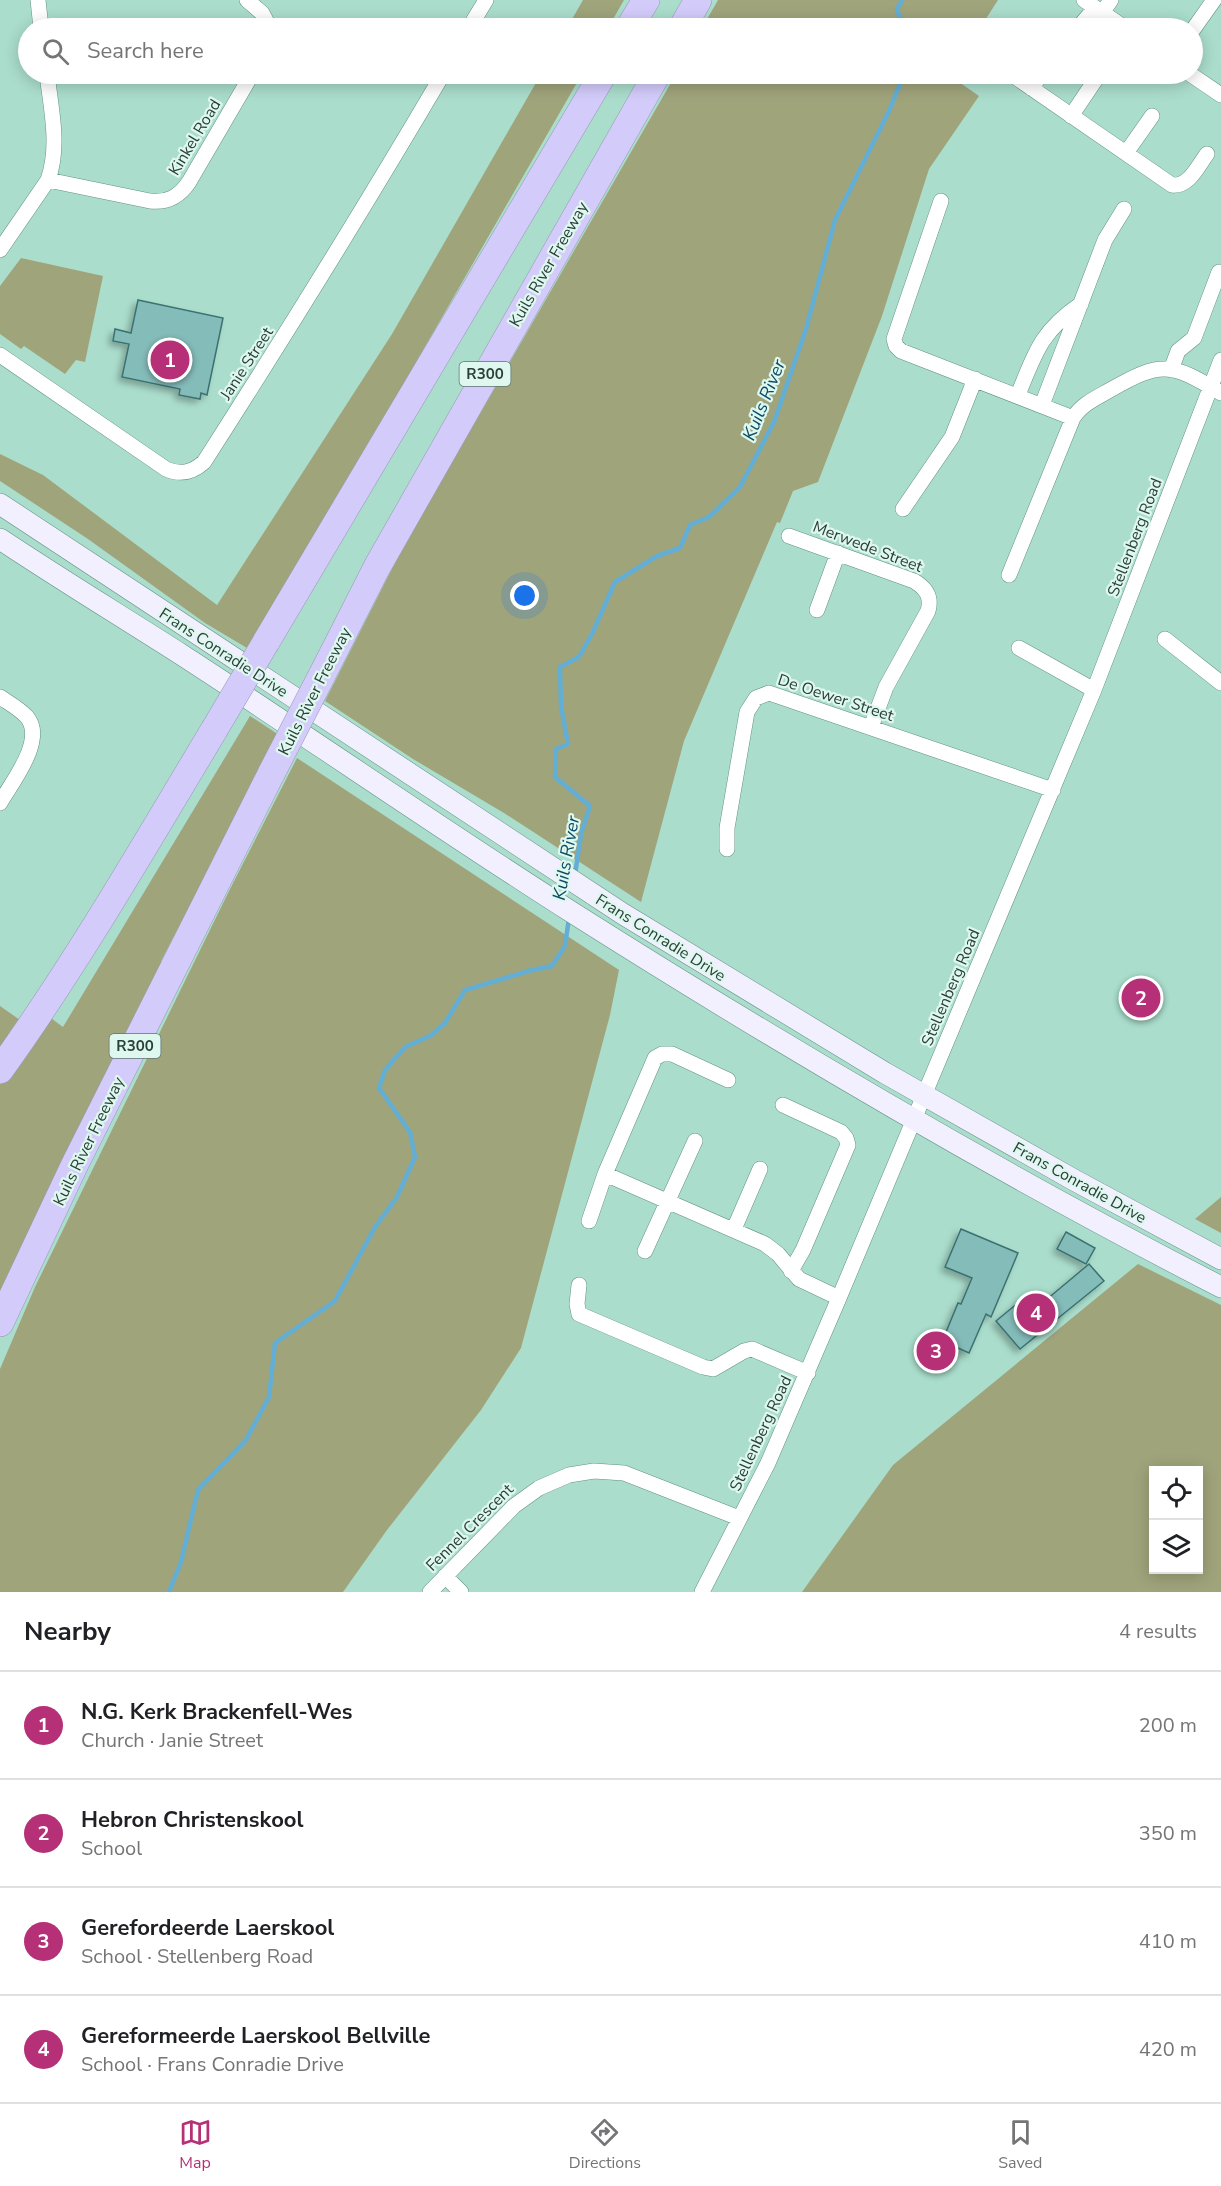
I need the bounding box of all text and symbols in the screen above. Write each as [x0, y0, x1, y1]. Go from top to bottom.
search box [18, 18, 1203, 84]
icon: search [39, 35, 72, 68]
text: Search here [87, 36, 204, 66]
street label: Kinkel Road [163, 95, 226, 180]
street label: Kuils River Freeway [504, 197, 594, 331]
street label: Janie Street [215, 323, 279, 405]
pin: 1 [150, 338, 190, 382]
water label: Kuils River [737, 355, 791, 444]
road number: R300 [460, 362, 510, 386]
street label: Stellenberg Road [1102, 475, 1168, 600]
street label: Merwede Street [810, 516, 926, 578]
your location [510, 581, 539, 610]
street label: Frans Conradie Drive [155, 603, 292, 703]
street label: Kuils River Freeway [273, 623, 357, 759]
street label: De Oewer Street [775, 669, 897, 727]
water label: Kuils River [547, 813, 585, 902]
street label: Frans Conradie Drive [591, 889, 730, 987]
street label: Stellenberg Road [916, 926, 985, 1049]
pin: 2 [1122, 976, 1160, 1020]
road number: R300 [110, 1034, 160, 1058]
street label: Kuils River Freeway [48, 1073, 130, 1210]
street label: Frans Conradie Drive [1009, 1137, 1150, 1229]
pin: 4 [1016, 1290, 1056, 1336]
pin: 3 [916, 1328, 956, 1374]
street label: Stellenberg Road [725, 1372, 797, 1495]
map controls [1149, 1466, 1203, 1574]
button: locate [1149, 1466, 1203, 1520]
street label: Fennel Crescent [421, 1479, 519, 1576]
button: layers [1149, 1520, 1203, 1574]
text: Nearby [24, 1614, 111, 1649]
text: 4 results [1119, 1618, 1197, 1645]
text: N.G. Kerk Brackenfell-Wes [81, 1697, 352, 1727]
text: 1 [38, 1712, 50, 1739]
text: 200 m [1139, 1712, 1197, 1739]
text: Church · Janie Street [81, 1727, 263, 1754]
text: Hebron Christenskool [81, 1805, 304, 1835]
text: 2 [38, 1820, 50, 1847]
text: 350 m [1139, 1820, 1197, 1847]
text: School [81, 1835, 142, 1862]
text: Gerefordeerde Laerskool [81, 1913, 334, 1943]
text: 3 [38, 1928, 50, 1955]
text: 410 m [1139, 1928, 1197, 1955]
text: School · Stellenberg Road [81, 1943, 313, 1970]
text: Gereformeerde Laerskool Bellville [81, 2021, 430, 2051]
text: 4 [38, 2036, 50, 2063]
text: 420 m [1139, 2036, 1197, 2063]
text: School · Frans Conradie Drive [81, 2051, 344, 2078]
tab: Map [179, 2116, 212, 2174]
tab: Directions [569, 2116, 641, 2174]
tab: Saved [998, 2116, 1042, 2174]

